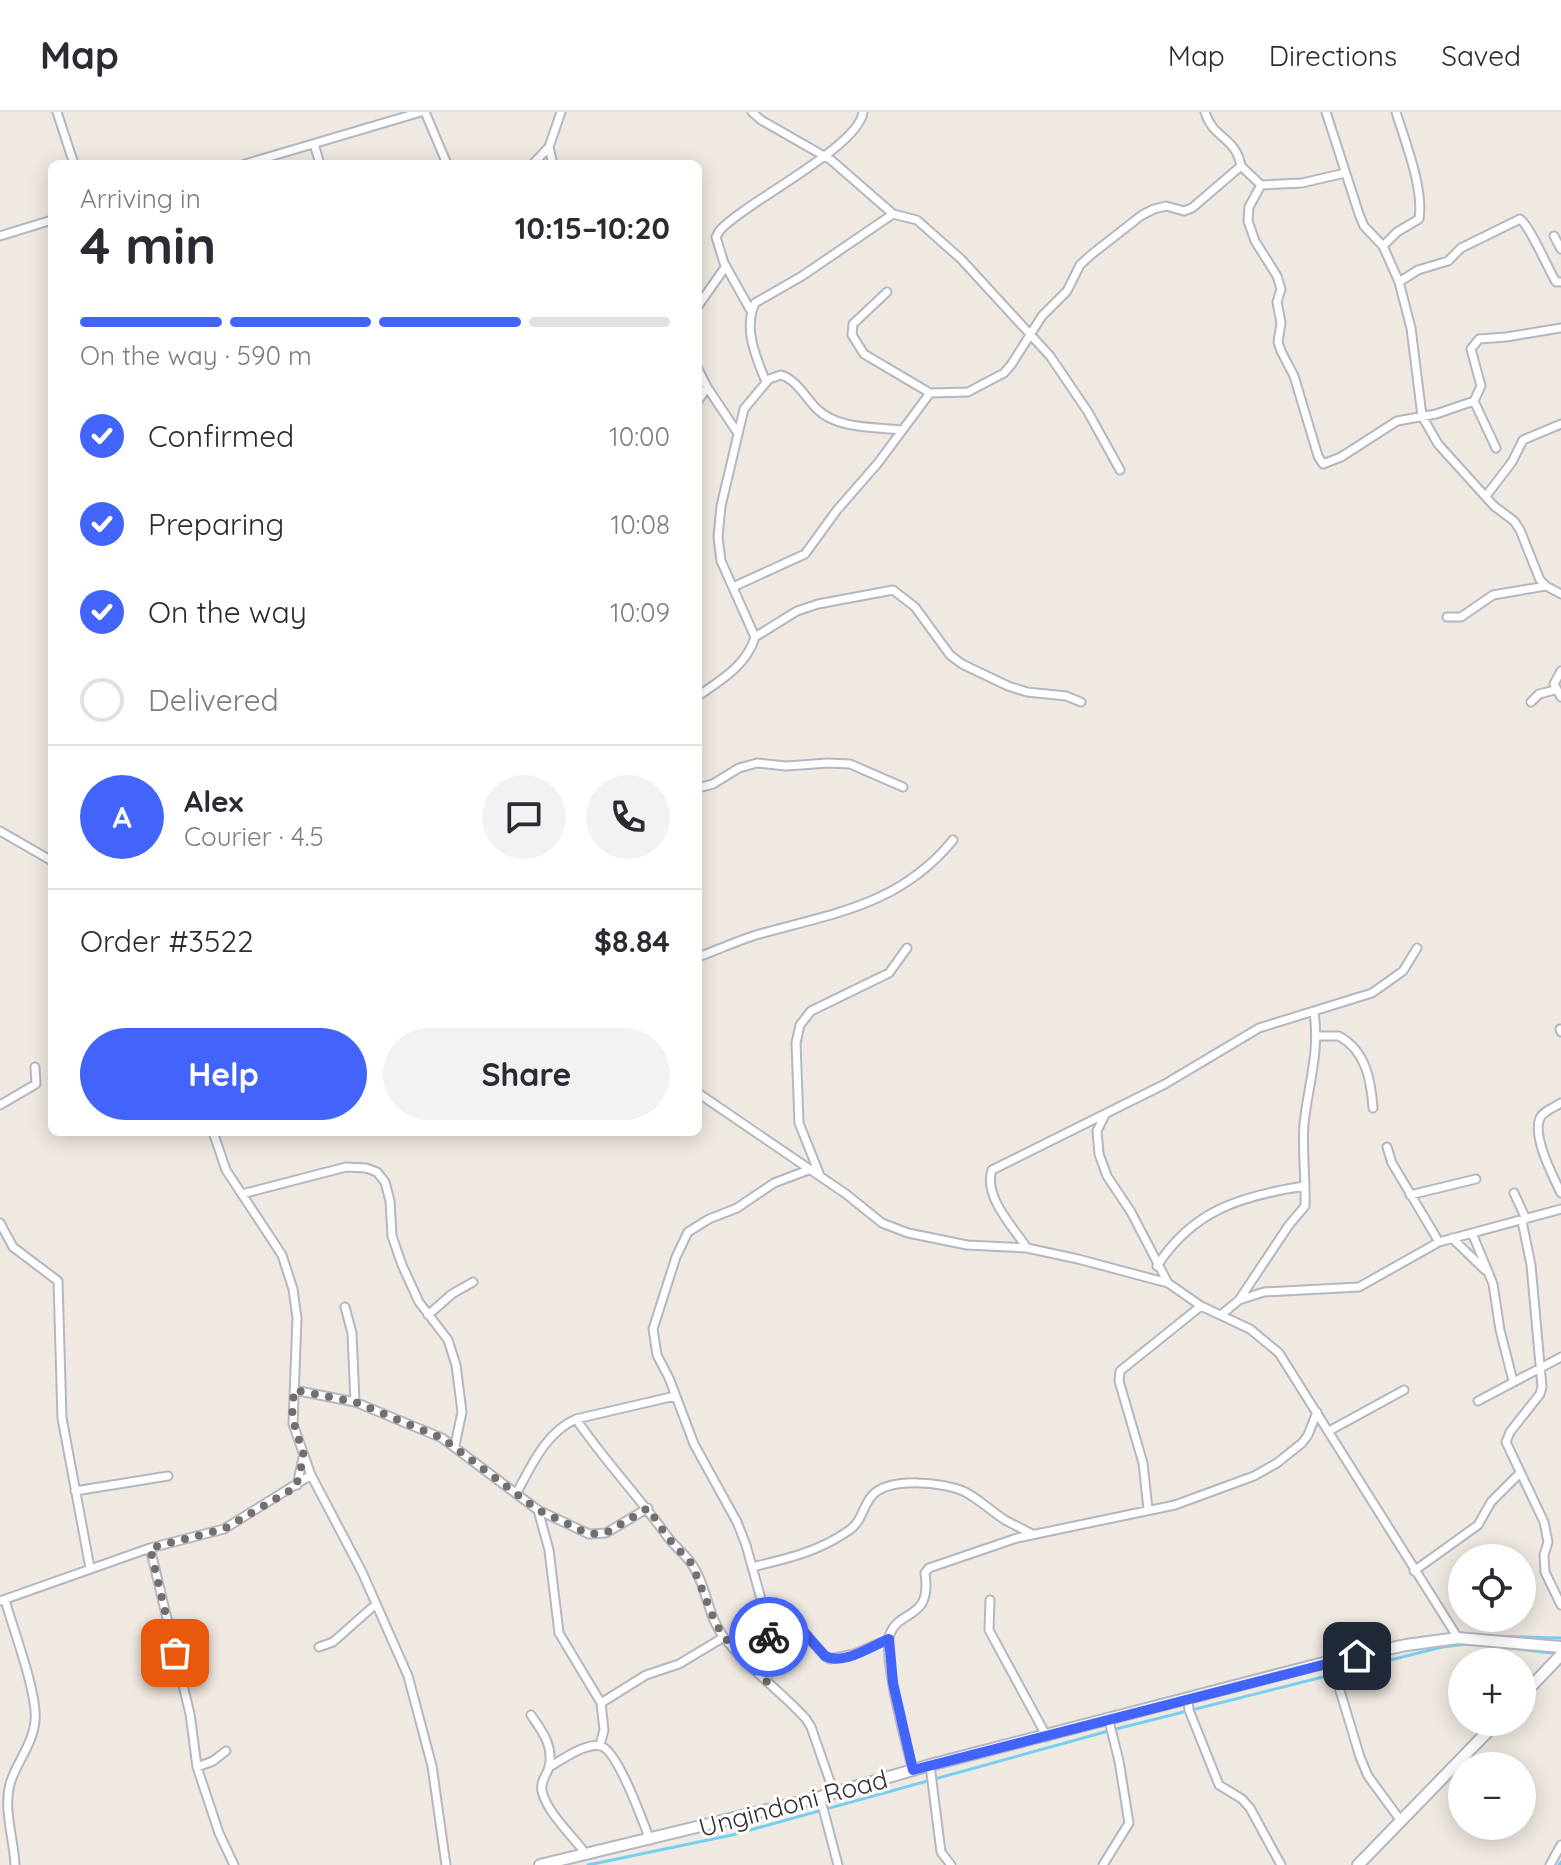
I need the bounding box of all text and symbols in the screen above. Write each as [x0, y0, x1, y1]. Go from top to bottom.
text: Map [40, 31, 119, 79]
text: Map [1168, 38, 1225, 73]
text: Directions [1269, 38, 1397, 73]
text: Saved [1441, 38, 1521, 73]
text: Arriving in [80, 182, 201, 215]
text: 10:15–10:20 [515, 209, 670, 247]
text: 4 min [80, 212, 216, 277]
text: On the way · 590 m [80, 339, 312, 372]
icon: check [80, 414, 124, 458]
text: Confirmed [148, 417, 294, 455]
text: 10:00 [609, 420, 670, 453]
icon: check [80, 502, 124, 546]
text: Preparing [148, 505, 284, 543]
text: 10:08 [611, 508, 670, 541]
icon: check [80, 590, 124, 634]
text: On the way [148, 593, 307, 631]
text: 10:09 [610, 596, 670, 629]
text: Delivered [148, 681, 279, 719]
button: chat [482, 775, 566, 859]
button: phone [586, 775, 670, 859]
text: Alex [184, 782, 243, 820]
text: A [112, 798, 132, 836]
text: Courier · 4.5 [184, 820, 324, 853]
text: Order #3522 [80, 922, 254, 960]
text: $8.84 [594, 922, 670, 960]
button: Help [80, 1028, 367, 1120]
button: Share [383, 1028, 670, 1120]
map controls [1448, 1544, 1536, 1840]
button: locate [1448, 1544, 1536, 1632]
courier [729, 1597, 809, 1677]
icon: bike [747, 1615, 791, 1659]
pin [141, 1619, 209, 1687]
pin [1323, 1622, 1391, 1690]
icon: bag [153, 1631, 197, 1675]
icon: home [1335, 1634, 1379, 1678]
button: + [1448, 1648, 1536, 1736]
button: − [1448, 1752, 1536, 1840]
street label: Ungindoni Road [695, 1762, 891, 1844]

